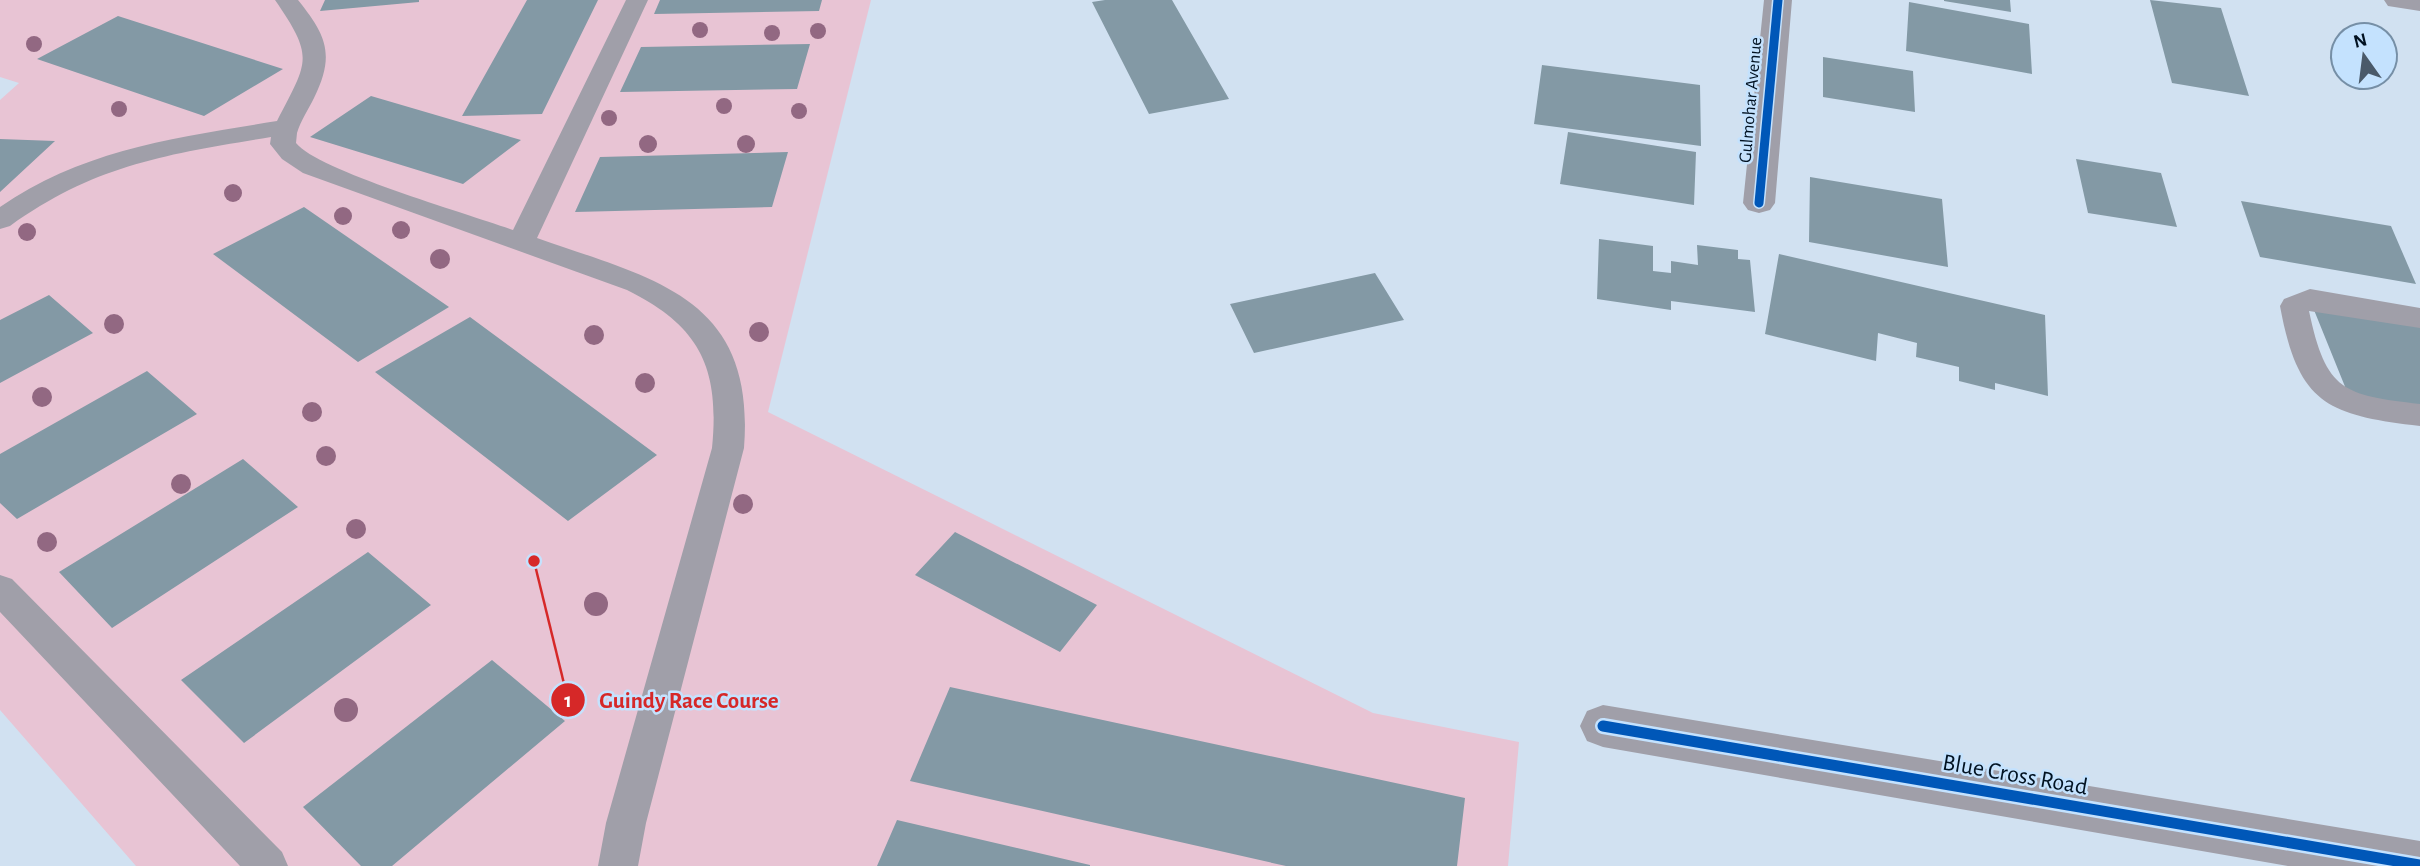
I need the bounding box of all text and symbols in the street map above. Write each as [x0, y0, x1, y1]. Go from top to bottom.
north arrow [2329, 21, 2399, 91]
text: N [2352, 30, 2369, 52]
street label: Gulmohar Avenue [1737, 36, 1765, 164]
callout: Guindy Race Course [550, 678, 793, 722]
text: 1 [564, 690, 572, 711]
text: Guindy Race Course [599, 690, 779, 713]
street label: Blue Cross Road [1941, 750, 2089, 800]

